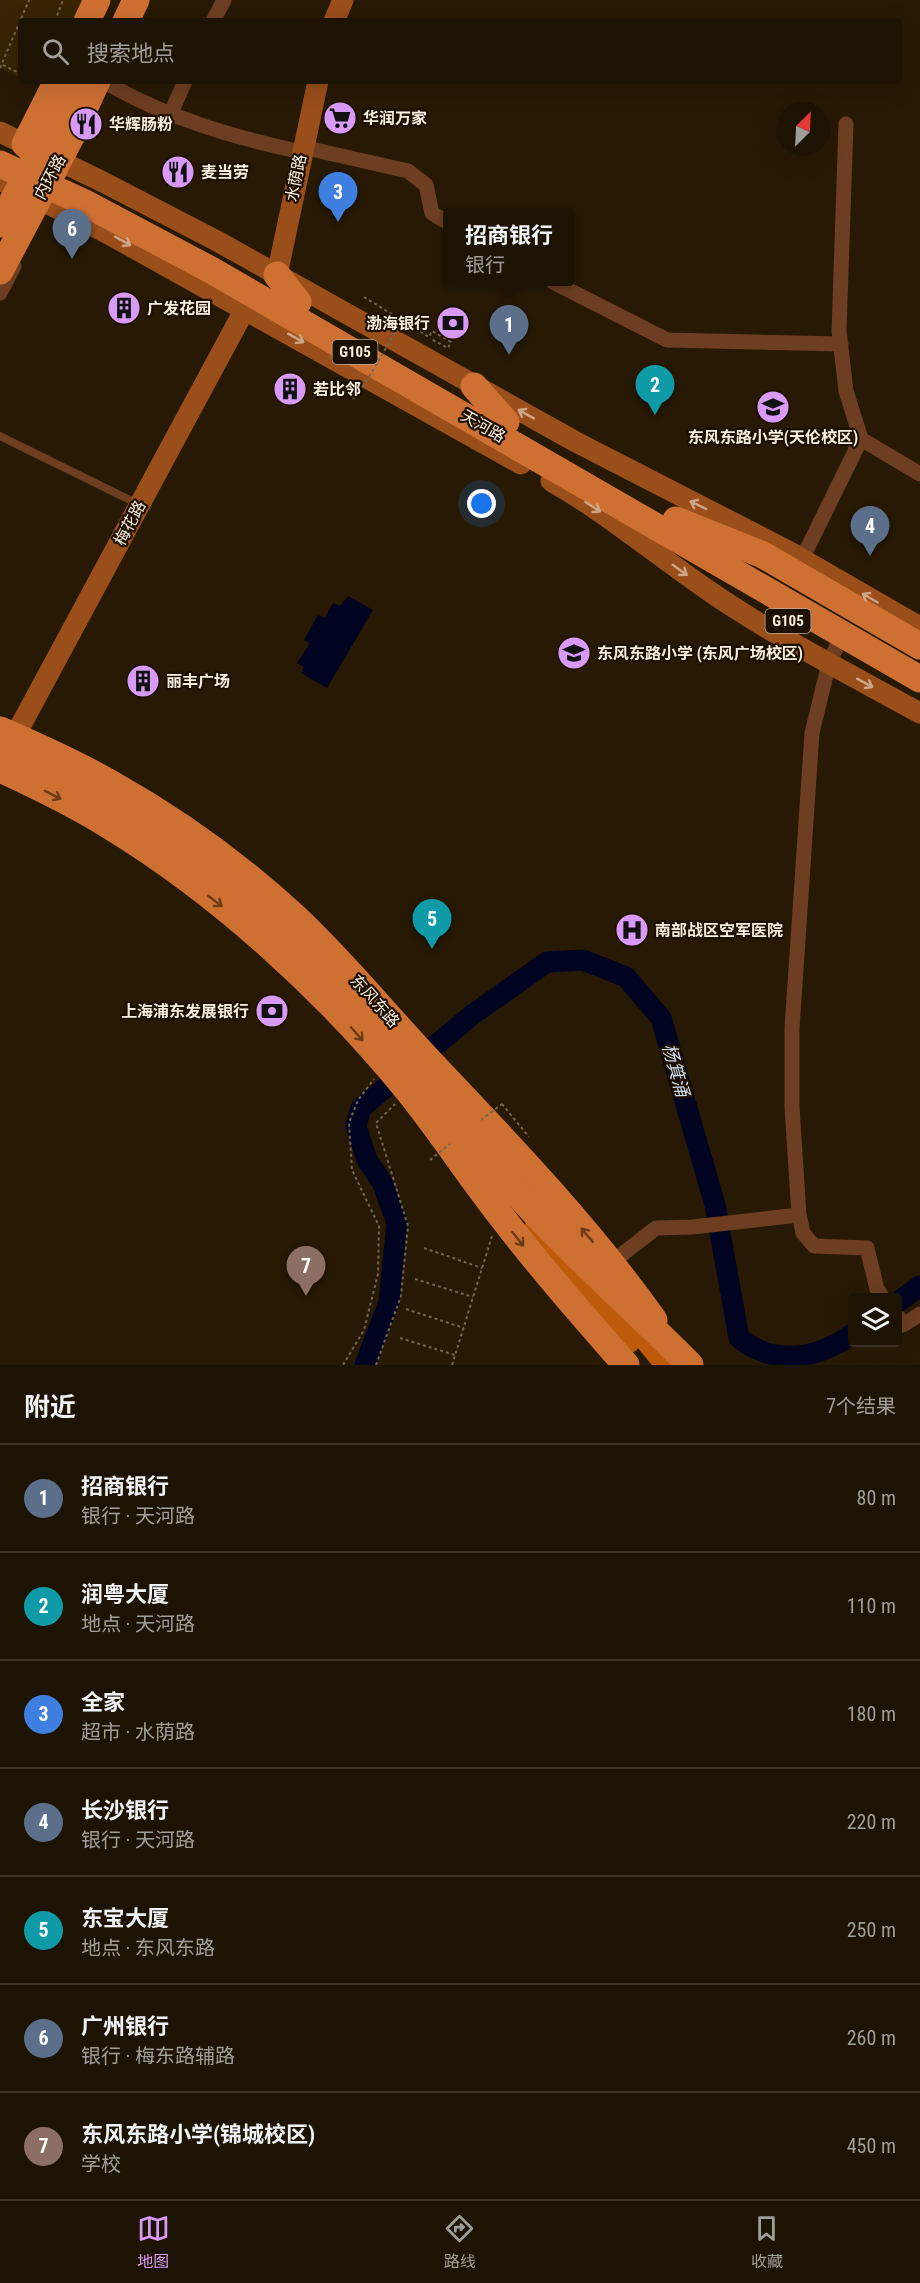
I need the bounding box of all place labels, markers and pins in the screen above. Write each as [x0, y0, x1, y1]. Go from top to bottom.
supermarket icon: 华润万家 [322, 100, 358, 136]
restaurant icon: 华辉肠粉 [68, 106, 104, 142]
place label: 华润万家 [363, 109, 427, 128]
place label: 华辉肠粉 [109, 115, 173, 134]
restaurant icon: 麦当劳 [160, 154, 196, 190]
place label: 麦当劳 [201, 163, 249, 182]
pin: 3 [318, 172, 358, 222]
pin: 6 [52, 210, 92, 259]
building icon: 广发花园 [106, 290, 142, 326]
place label: 广发花园 [147, 299, 211, 318]
bank icon: 渤海银行 [435, 305, 471, 341]
pin: 1 [490, 306, 528, 355]
place label: 渤海银行 [366, 314, 430, 333]
pin: 2 [636, 366, 674, 415]
building icon: 若比邻 [272, 371, 308, 407]
place label: 若比邻 [313, 380, 361, 399]
school or university icon: 东风东路小学(天伦校区) [755, 389, 791, 425]
place label: 东风东路小学(天伦校区) [688, 428, 858, 447]
pin: 4 [850, 506, 890, 556]
school or university icon: 东风东路小学 (东风广场校区) [556, 635, 592, 671]
place label: 东风东路小学 (东风广场校区) [597, 644, 803, 663]
building icon: 丽丰广场 [125, 663, 161, 699]
place label: 丽丰广场 [166, 672, 230, 691]
pin: 5 [412, 900, 452, 949]
hospital icon: 南部战区空军医院 [614, 912, 650, 948]
place label: 南部战区空军医院 [655, 921, 783, 940]
bank icon: 上海浦东发展银行 [254, 993, 290, 1029]
place label: 上海浦东发展银行 [121, 1002, 249, 1021]
pin: 7 [286, 1246, 326, 1296]

